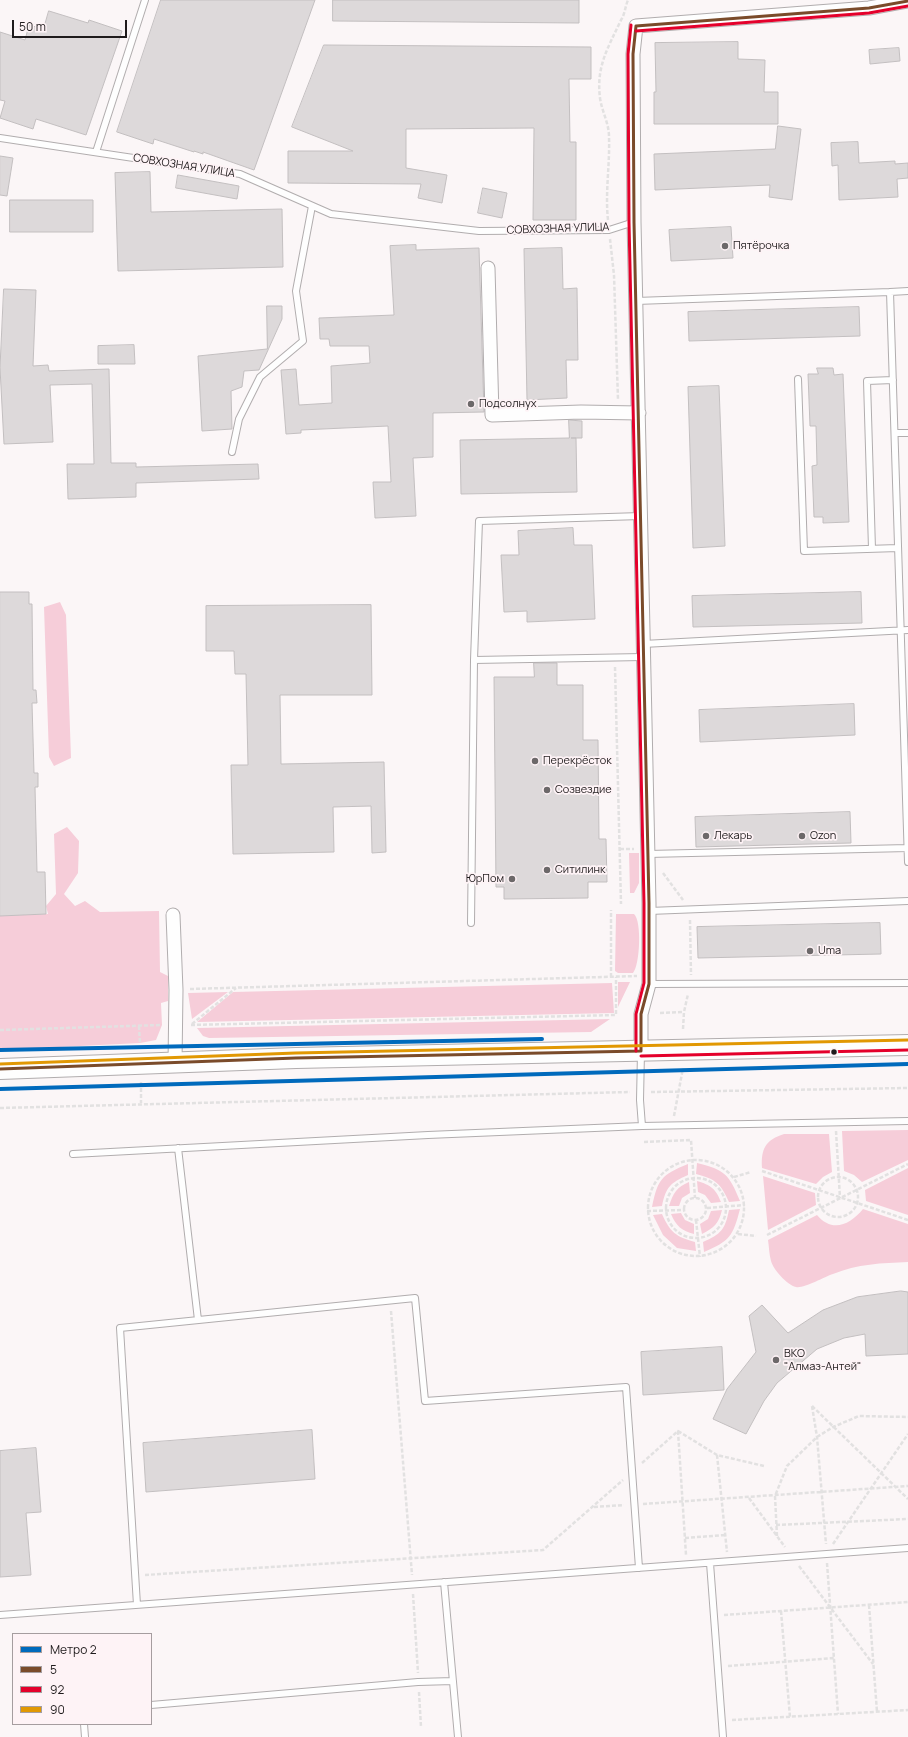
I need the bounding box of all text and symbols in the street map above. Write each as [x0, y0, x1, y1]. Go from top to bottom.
scale bar [14, 12, 129, 38]
text: 50 m [19, 18, 46, 35]
street label: СОВХОЗНАЯ УЛИЦА [132, 151, 236, 181]
street label: СОВХОЗНАЯ УЛИЦА [506, 221, 610, 237]
place label: Пятёрочка [733, 239, 789, 253]
marker: Пятёрочка [720, 241, 730, 251]
place label: Подсолнух [479, 397, 537, 411]
marker: Подсолнух [466, 399, 476, 409]
place label: Перекрёсток [543, 754, 612, 768]
marker: Перекрёсток [530, 756, 540, 766]
place label: Созвездие [555, 783, 612, 797]
marker: Созвездие [542, 785, 552, 795]
place label: Лекарь [714, 829, 752, 843]
place label: Ozon [810, 829, 836, 843]
marker: Лекарь [701, 831, 711, 841]
marker: Ozon [797, 831, 807, 841]
place label: Ситилинк [555, 863, 606, 877]
marker: Ситилинк [542, 865, 552, 875]
place label: ЮрПом [466, 872, 504, 886]
marker: ЮрПом [507, 874, 517, 884]
place label: Uma [818, 944, 841, 958]
marker: Uma [805, 946, 815, 956]
unlabelled marker [829, 1047, 839, 1057]
place label: ВКО "Алмаз-Антей" [784, 1347, 861, 1373]
marker: ВКО "Алмаз-Антей" [771, 1355, 781, 1365]
legend [12, 1633, 152, 1725]
text: Метро 2 [50, 1641, 97, 1658]
text: 5 [50, 1661, 57, 1678]
text: 92 [50, 1681, 64, 1698]
text: 90 [50, 1701, 65, 1718]

